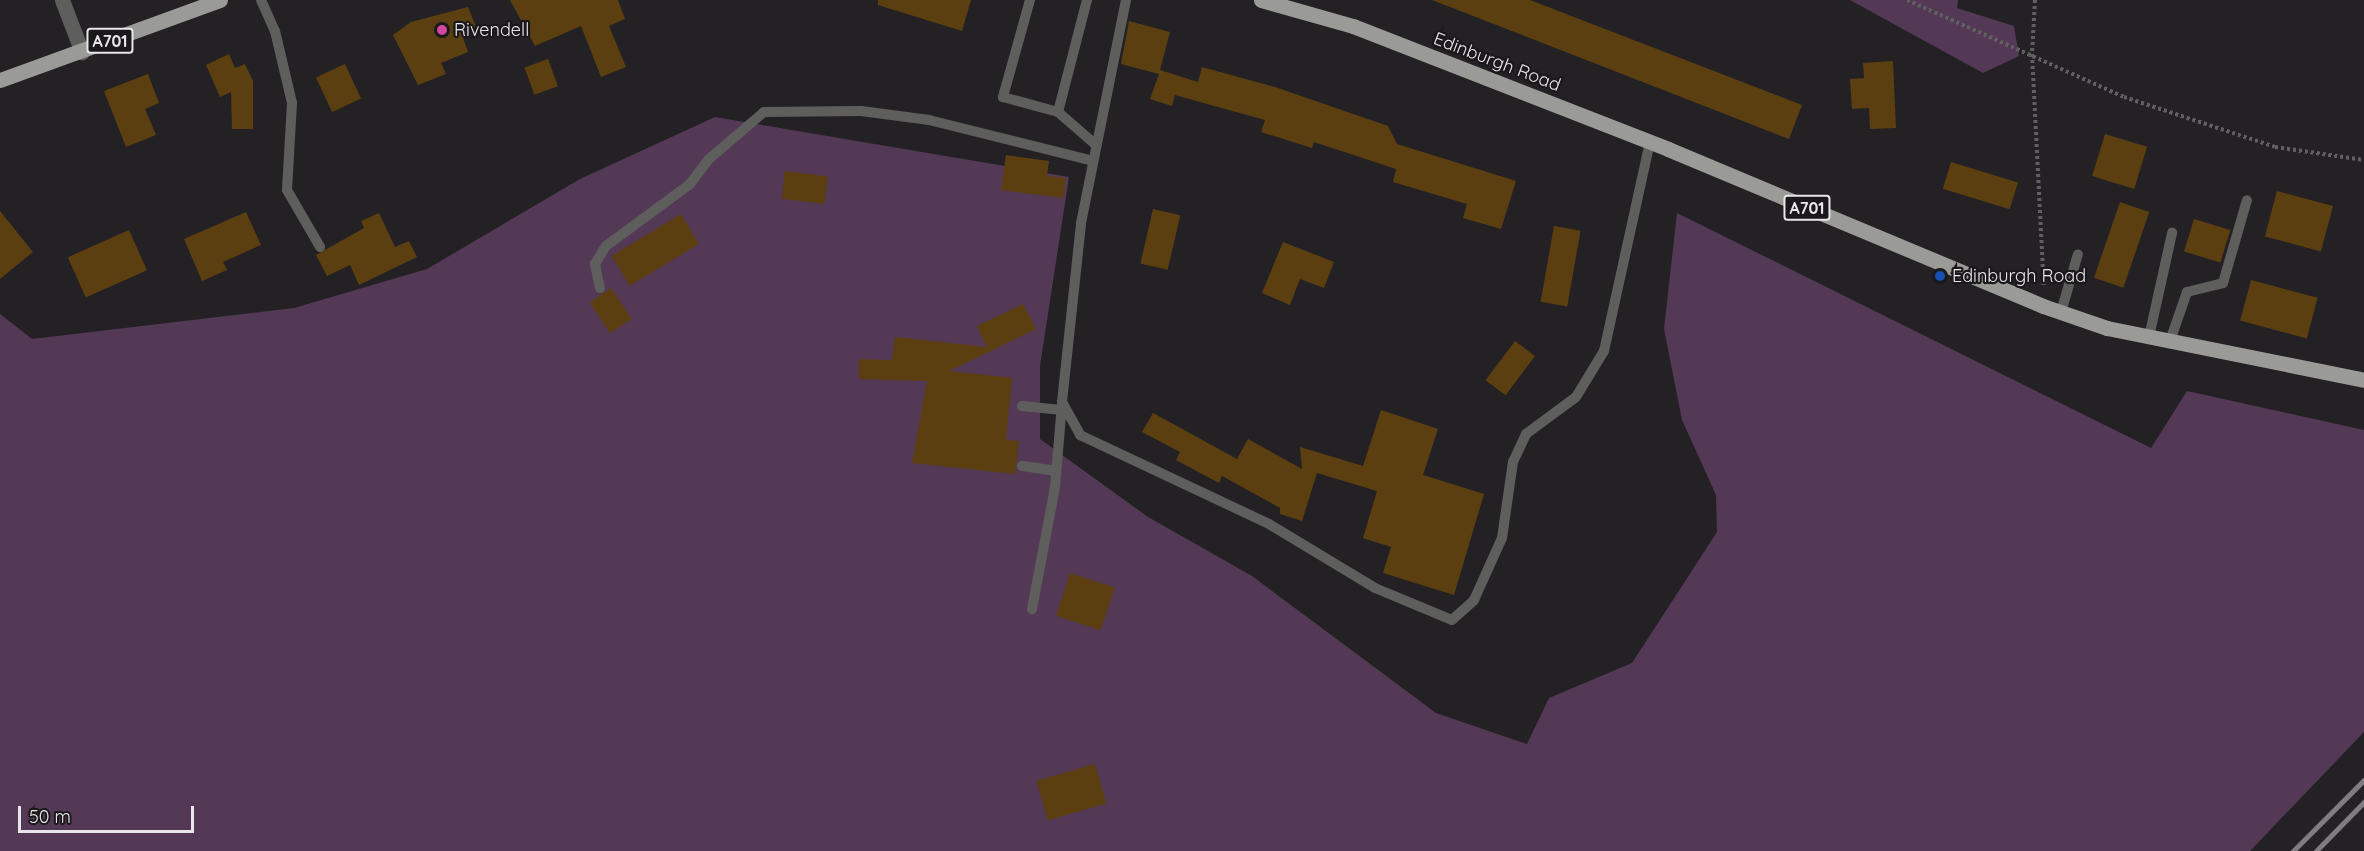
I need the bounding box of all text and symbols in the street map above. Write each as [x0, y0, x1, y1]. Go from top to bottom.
place label: Rivendell [454, 19, 529, 41]
marker: Rivendell [435, 23, 449, 37]
road number: A701 [86, 28, 134, 54]
street label: Edinburgh Road [1431, 28, 1563, 96]
road number: A701 [1783, 195, 1831, 221]
place label: Edinburgh Road [1952, 265, 2086, 287]
marker: Edinburgh Road [1933, 269, 1947, 283]
scale bar [21, 794, 196, 832]
text: 50 m [29, 805, 71, 828]

